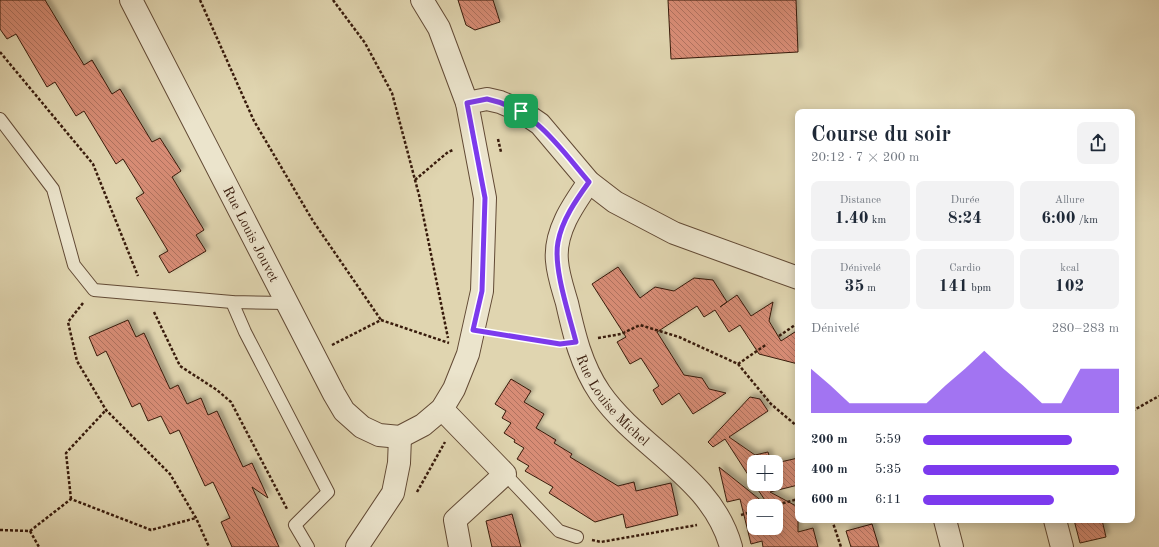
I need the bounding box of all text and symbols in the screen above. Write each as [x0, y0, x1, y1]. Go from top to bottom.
pin [504, 94, 538, 128]
icon: arrive [510, 100, 532, 122]
button: share [1077, 122, 1119, 164]
text: Course du soir [811, 124, 951, 146]
text: 20:12 · 7 × 200 m [811, 151, 919, 164]
street label: Rue Louis Jouvet [220, 184, 281, 284]
text: Distance [840, 195, 881, 206]
text: Durée [950, 195, 980, 206]
text: Allure [1055, 195, 1085, 206]
text: 1.40 [834, 210, 869, 227]
text: 8:24 [948, 210, 982, 227]
text: 6:00 [1041, 210, 1076, 227]
text: km [869, 215, 886, 226]
text: /km [1076, 215, 1098, 226]
text: Dénivelé [840, 263, 881, 274]
text: Cardio [949, 263, 981, 274]
text: kcal [1060, 263, 1079, 274]
text: 35 [845, 278, 864, 295]
text: 141 [939, 278, 968, 295]
text: 102 [1055, 278, 1084, 295]
text: m [864, 283, 876, 294]
text: bpm [968, 283, 991, 294]
text: Dénivelé [811, 322, 859, 335]
text: 280–283 m [1052, 322, 1119, 335]
street label: Rue Louise Michel [574, 353, 652, 449]
text: 200 m [811, 433, 848, 446]
text: 5:59 [875, 433, 901, 446]
map controls [747, 455, 783, 535]
button: + [747, 455, 783, 491]
text: 400 m [811, 463, 848, 476]
text: 5:35 [875, 463, 901, 476]
text: 600 m [811, 493, 848, 506]
text: 6:11 [875, 493, 901, 506]
button: − [747, 499, 783, 535]

